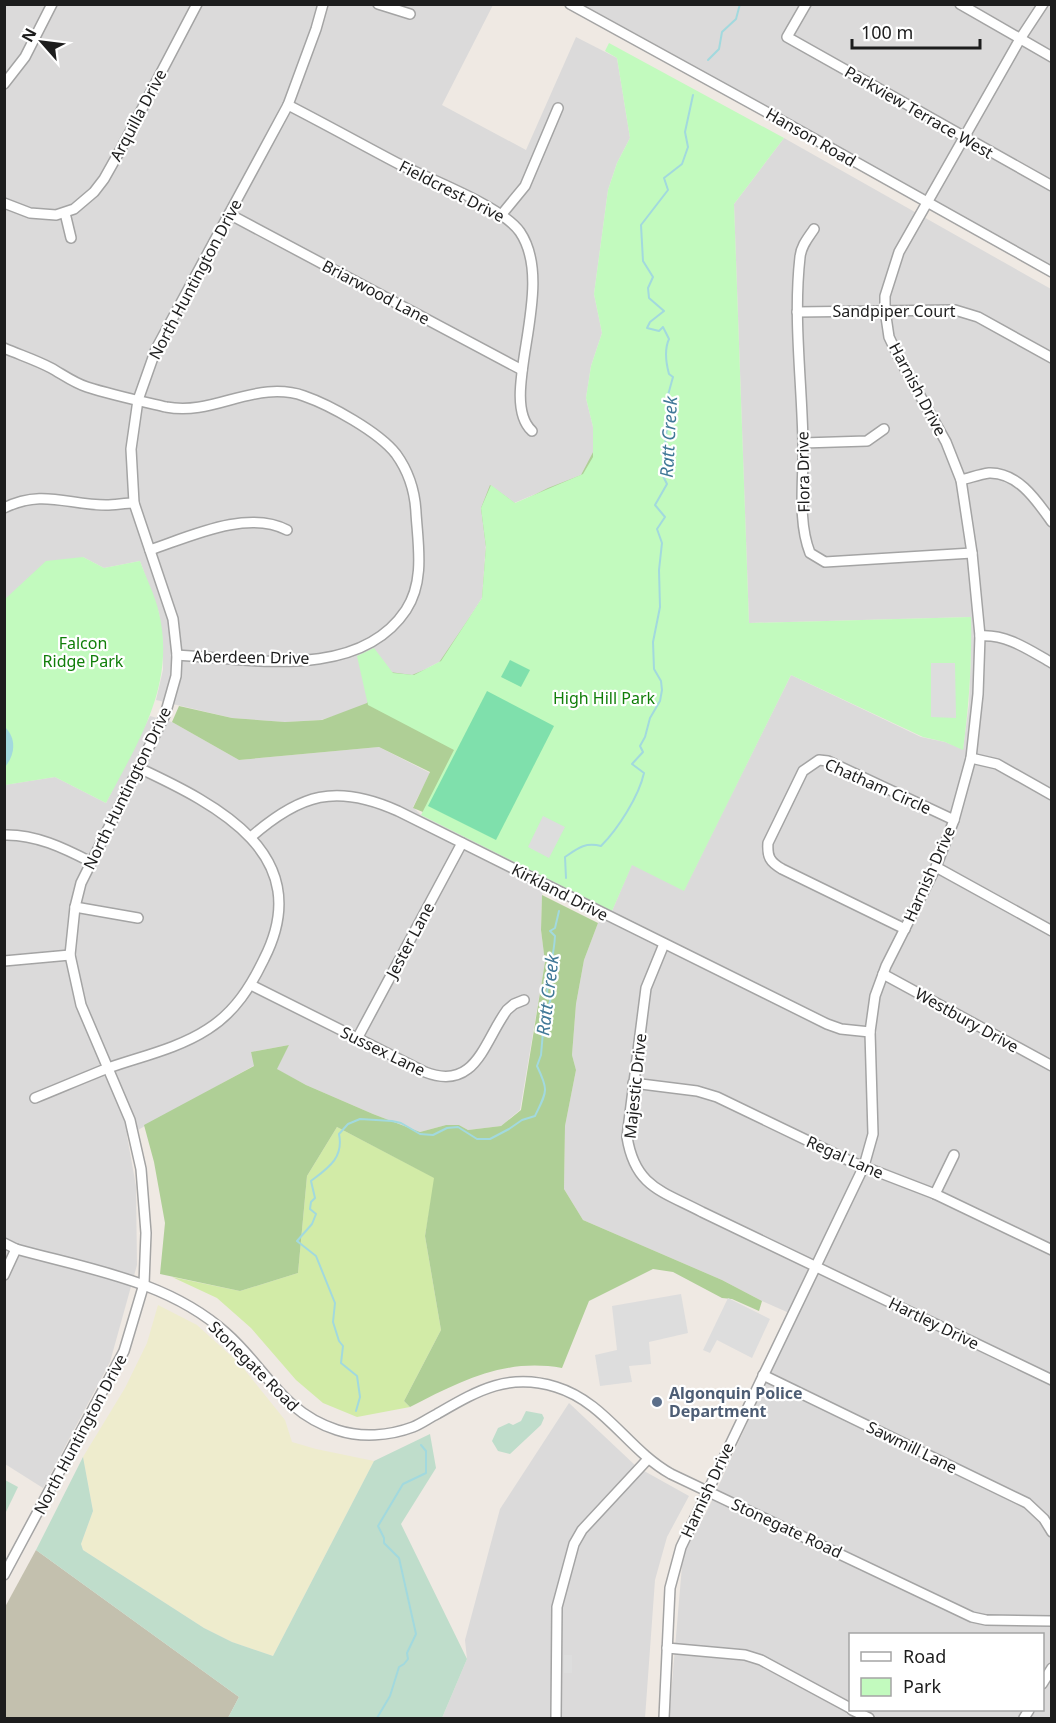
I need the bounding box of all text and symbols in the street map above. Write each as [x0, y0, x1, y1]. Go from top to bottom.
north arrow [12, 12, 72, 72]
scale bar [852, 12, 980, 50]
text: 100 m [861, 20, 913, 44]
text: N [16, 24, 42, 46]
street label: Parkview Terrace West [841, 60, 997, 164]
street label: Arquilla Drive [104, 65, 172, 165]
street label: Hanson Road [762, 102, 860, 172]
street label: Fieldcrest Drive [396, 155, 508, 227]
street label: North Huntington Drive [143, 195, 247, 363]
street label: Briarwood Lane [318, 254, 434, 330]
street label: Sandpiper Court [832, 300, 956, 322]
street label: Harnish Drive [884, 338, 952, 440]
water label: Ratt Creek [654, 395, 682, 478]
street label: Flora Drive [791, 431, 815, 513]
park label: Falcon Ridge Park [43, 632, 124, 672]
street label: Aberdeen Drive [192, 645, 310, 669]
park label: High Hill Park [553, 687, 655, 709]
street label: North Huntington Drive [78, 703, 176, 873]
street label: Chatham Circle [821, 753, 935, 819]
street label: Harnish Drive [898, 823, 960, 925]
street label: Kirkland Drive [508, 858, 612, 926]
street label: Jester Lane [380, 898, 439, 984]
water label: Ratt Creek [530, 952, 564, 1037]
street label: Westbury Drive [911, 982, 1023, 1058]
street label: Sussex Lane [337, 1021, 429, 1081]
street label: Majestic Drive [619, 1032, 651, 1140]
street label: Regal Lane [803, 1130, 887, 1184]
street label: Hartley Drive [885, 1292, 983, 1354]
street label: Stonegate Road [204, 1316, 304, 1416]
street label: North Huntington Drive [28, 1350, 132, 1518]
place label: Algonquin Police Department [669, 1382, 803, 1422]
marker: Algonquin Police Department [650, 1395, 664, 1409]
street label: Sawmill Lane [863, 1416, 961, 1478]
street label: Harnish Drive [675, 1439, 739, 1541]
street label: Stonegate Road [728, 1493, 846, 1563]
legend [849, 1633, 1044, 1711]
text: Road [903, 1644, 946, 1668]
text: Park [903, 1674, 941, 1698]

